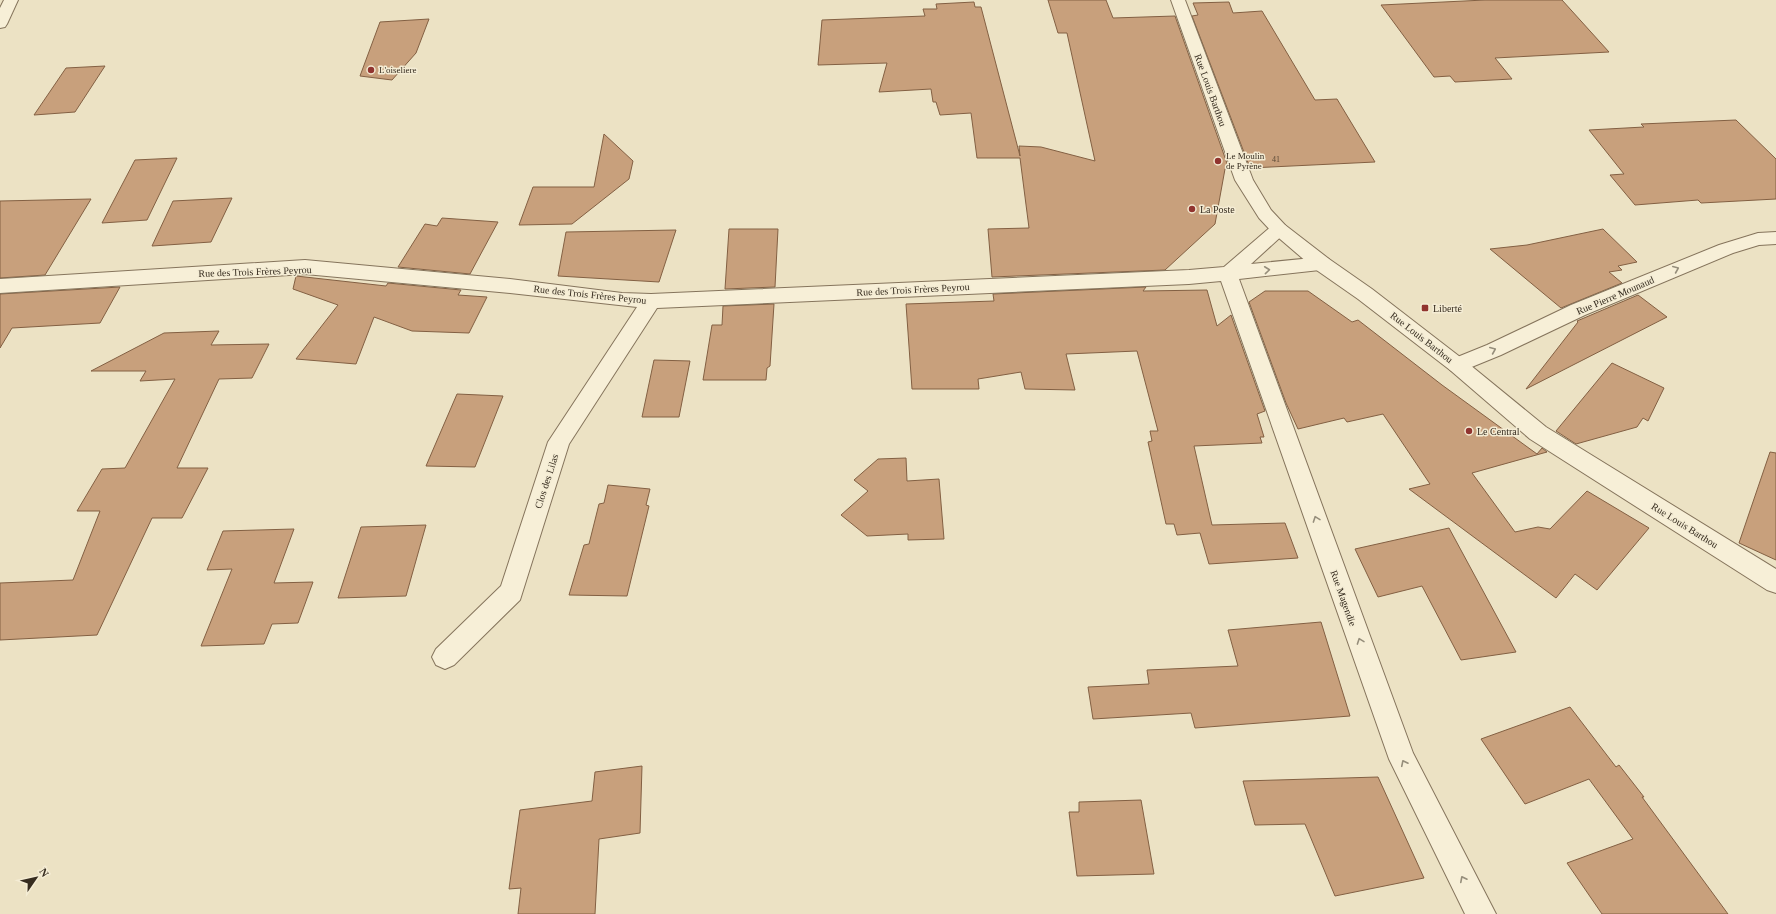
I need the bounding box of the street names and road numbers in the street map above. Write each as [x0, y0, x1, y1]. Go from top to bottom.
street label: Rue Louis Barthou [1192, 53, 1229, 128]
street label: Rue des Trois Frères Peyrou [198, 264, 312, 279]
street label: Rue Pierre Mounaud [1575, 274, 1656, 317]
street label: Rue des Trois Frères Peyrou [856, 281, 970, 298]
street label: Rue des Trois Frères Peyrou [533, 283, 647, 306]
street label: Rue Louis Barthou [1388, 310, 1455, 365]
street label: Clos des Lilas [532, 452, 560, 510]
street label: Rue Louis Barthou [1650, 501, 1720, 550]
street label: Rue Magendie [1328, 569, 1359, 628]

